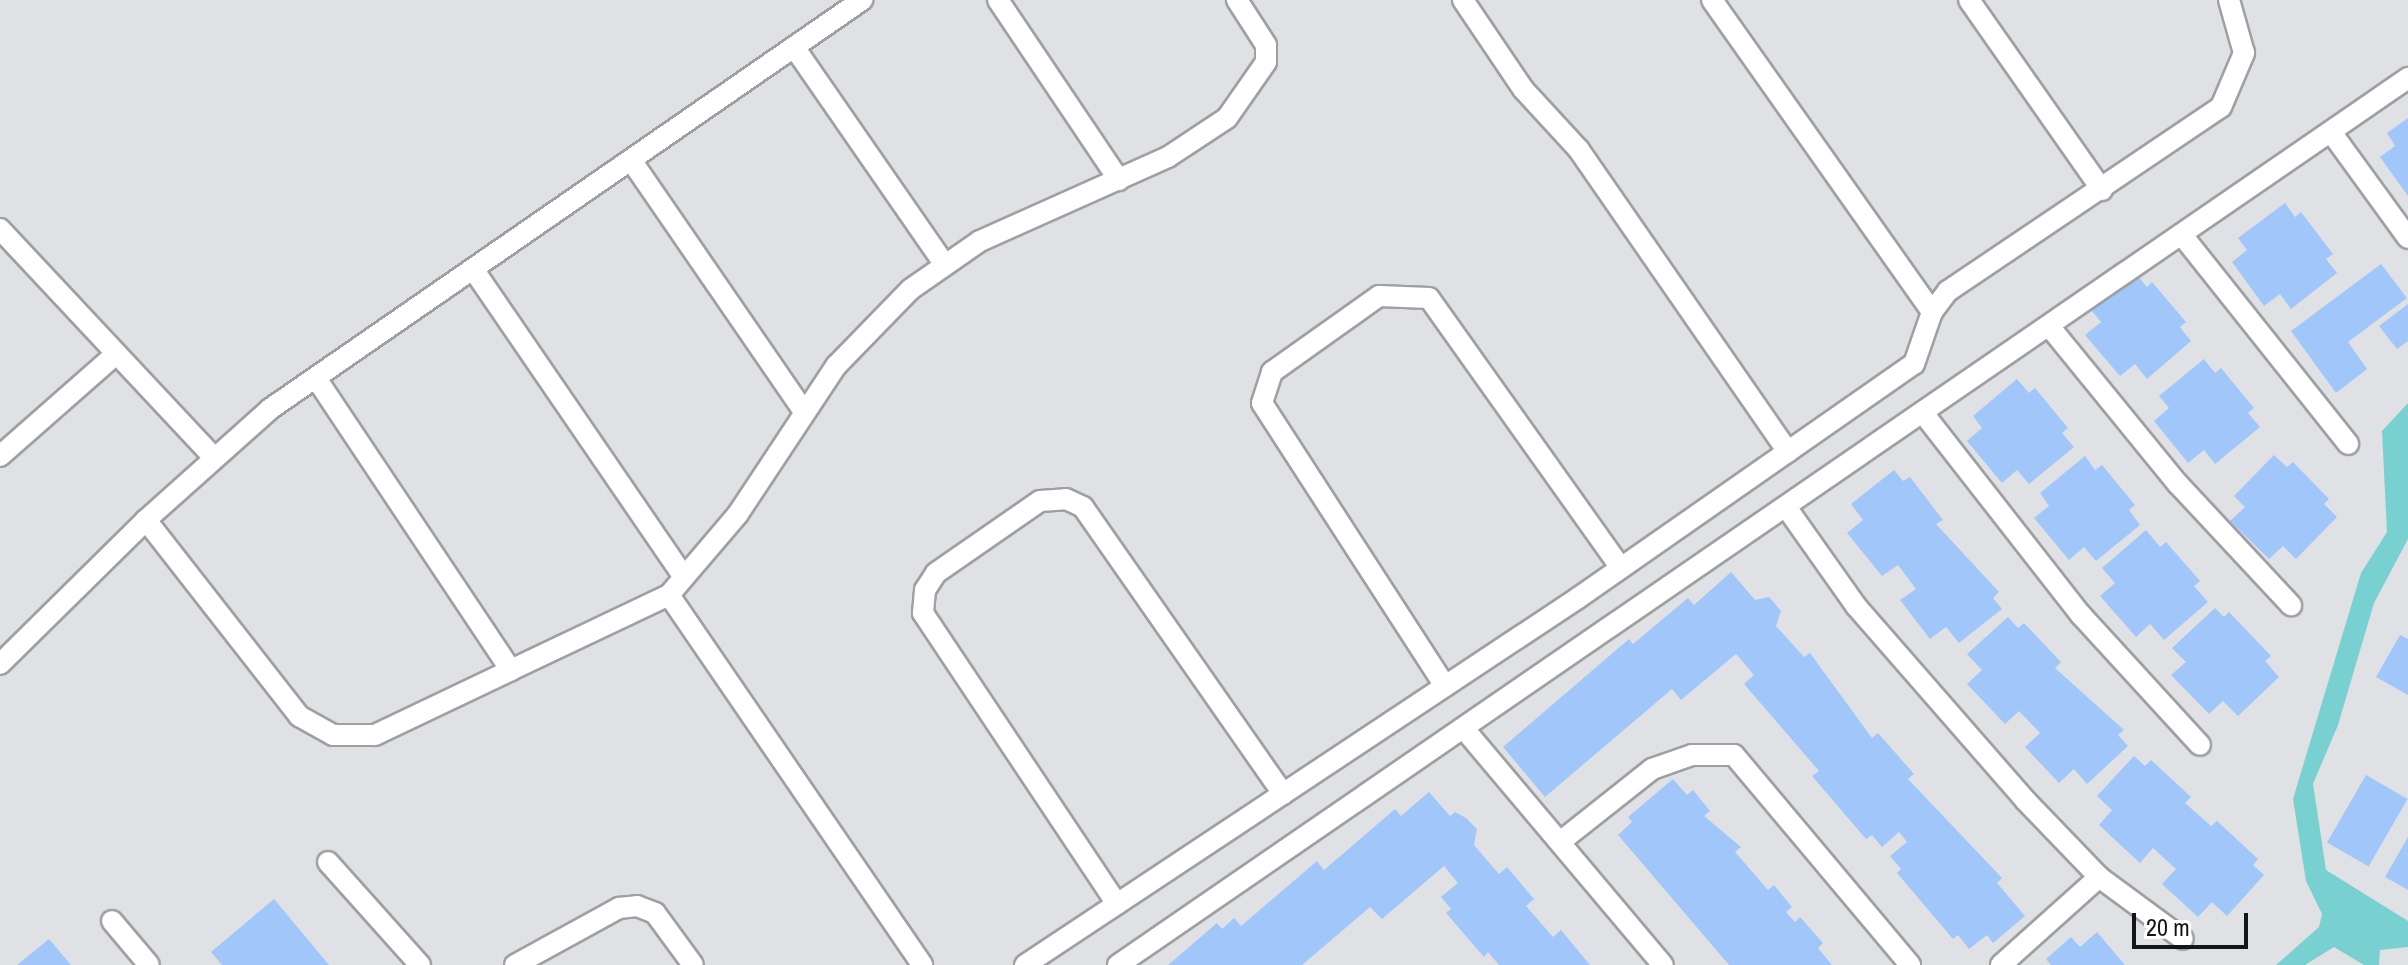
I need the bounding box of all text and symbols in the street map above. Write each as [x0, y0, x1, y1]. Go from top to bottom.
scale bar [2136, 897, 2252, 947]
text: 20 m [2146, 911, 2190, 943]

